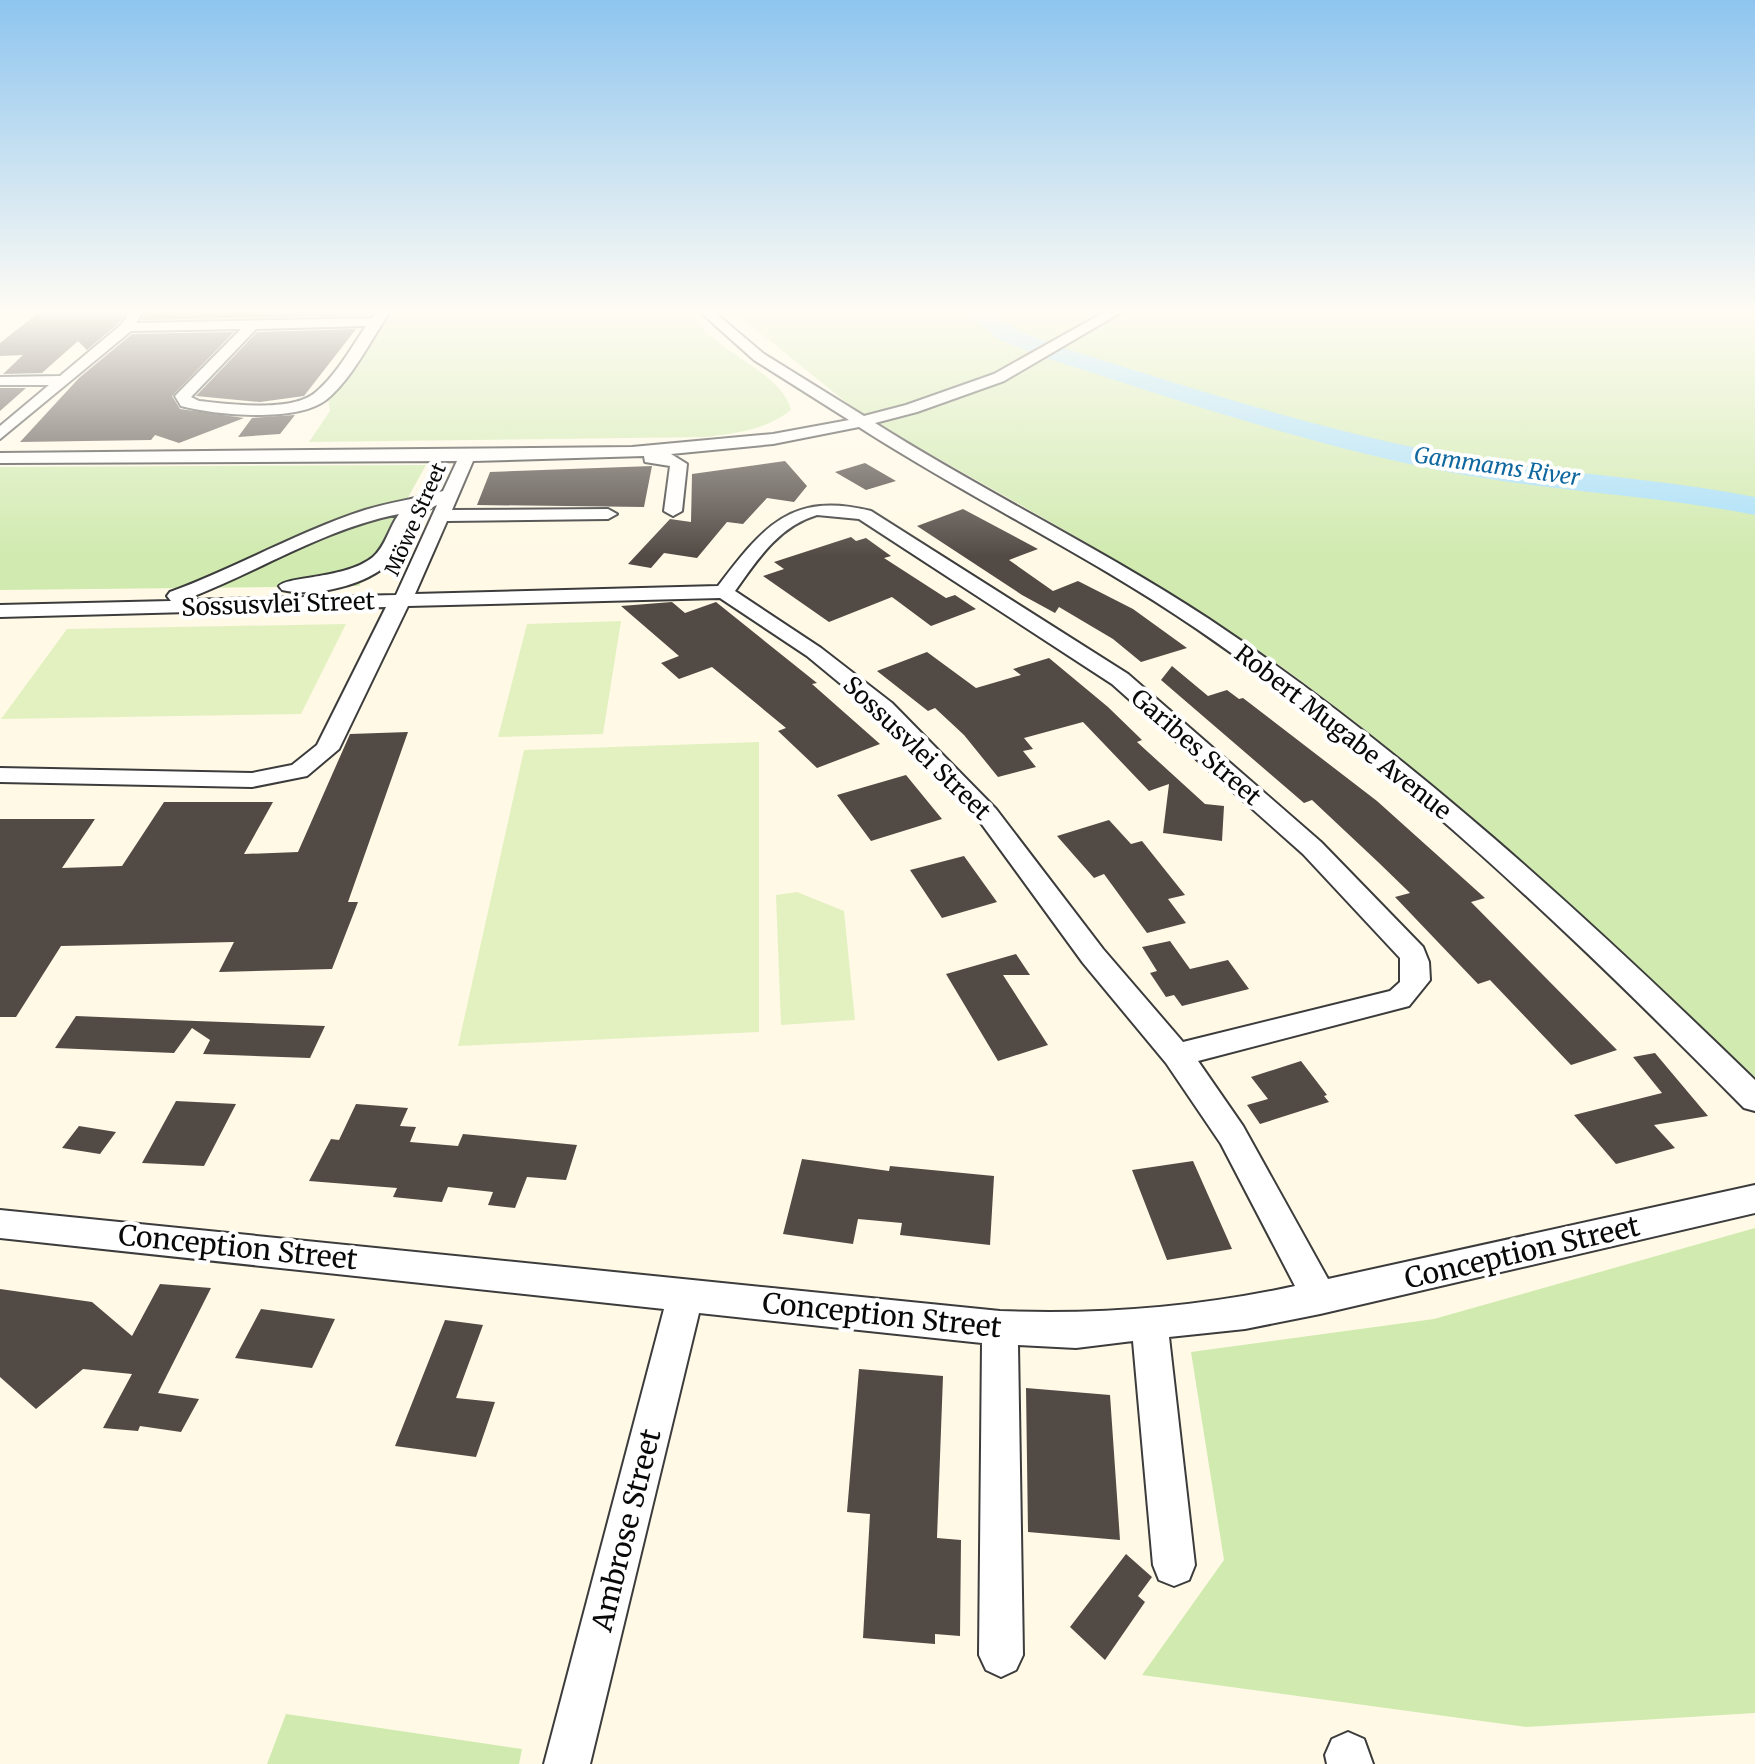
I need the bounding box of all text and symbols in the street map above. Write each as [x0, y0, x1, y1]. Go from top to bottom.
water label: Gammams River [1412, 441, 1583, 492]
street label: Möwe Street [379, 459, 451, 579]
street label: Sossusvlei Street [181, 585, 376, 623]
street label: Robert Mugabe Avenue [1228, 638, 1458, 826]
street label: Sossusvlei Street [837, 670, 998, 827]
street label: Garibes Street [1125, 682, 1268, 812]
street label: Conception Street [1401, 1207, 1643, 1297]
street label: Conception Street [117, 1217, 359, 1277]
street label: Conception Street [761, 1285, 1003, 1345]
street label: Ambrose Street [583, 1425, 669, 1636]

